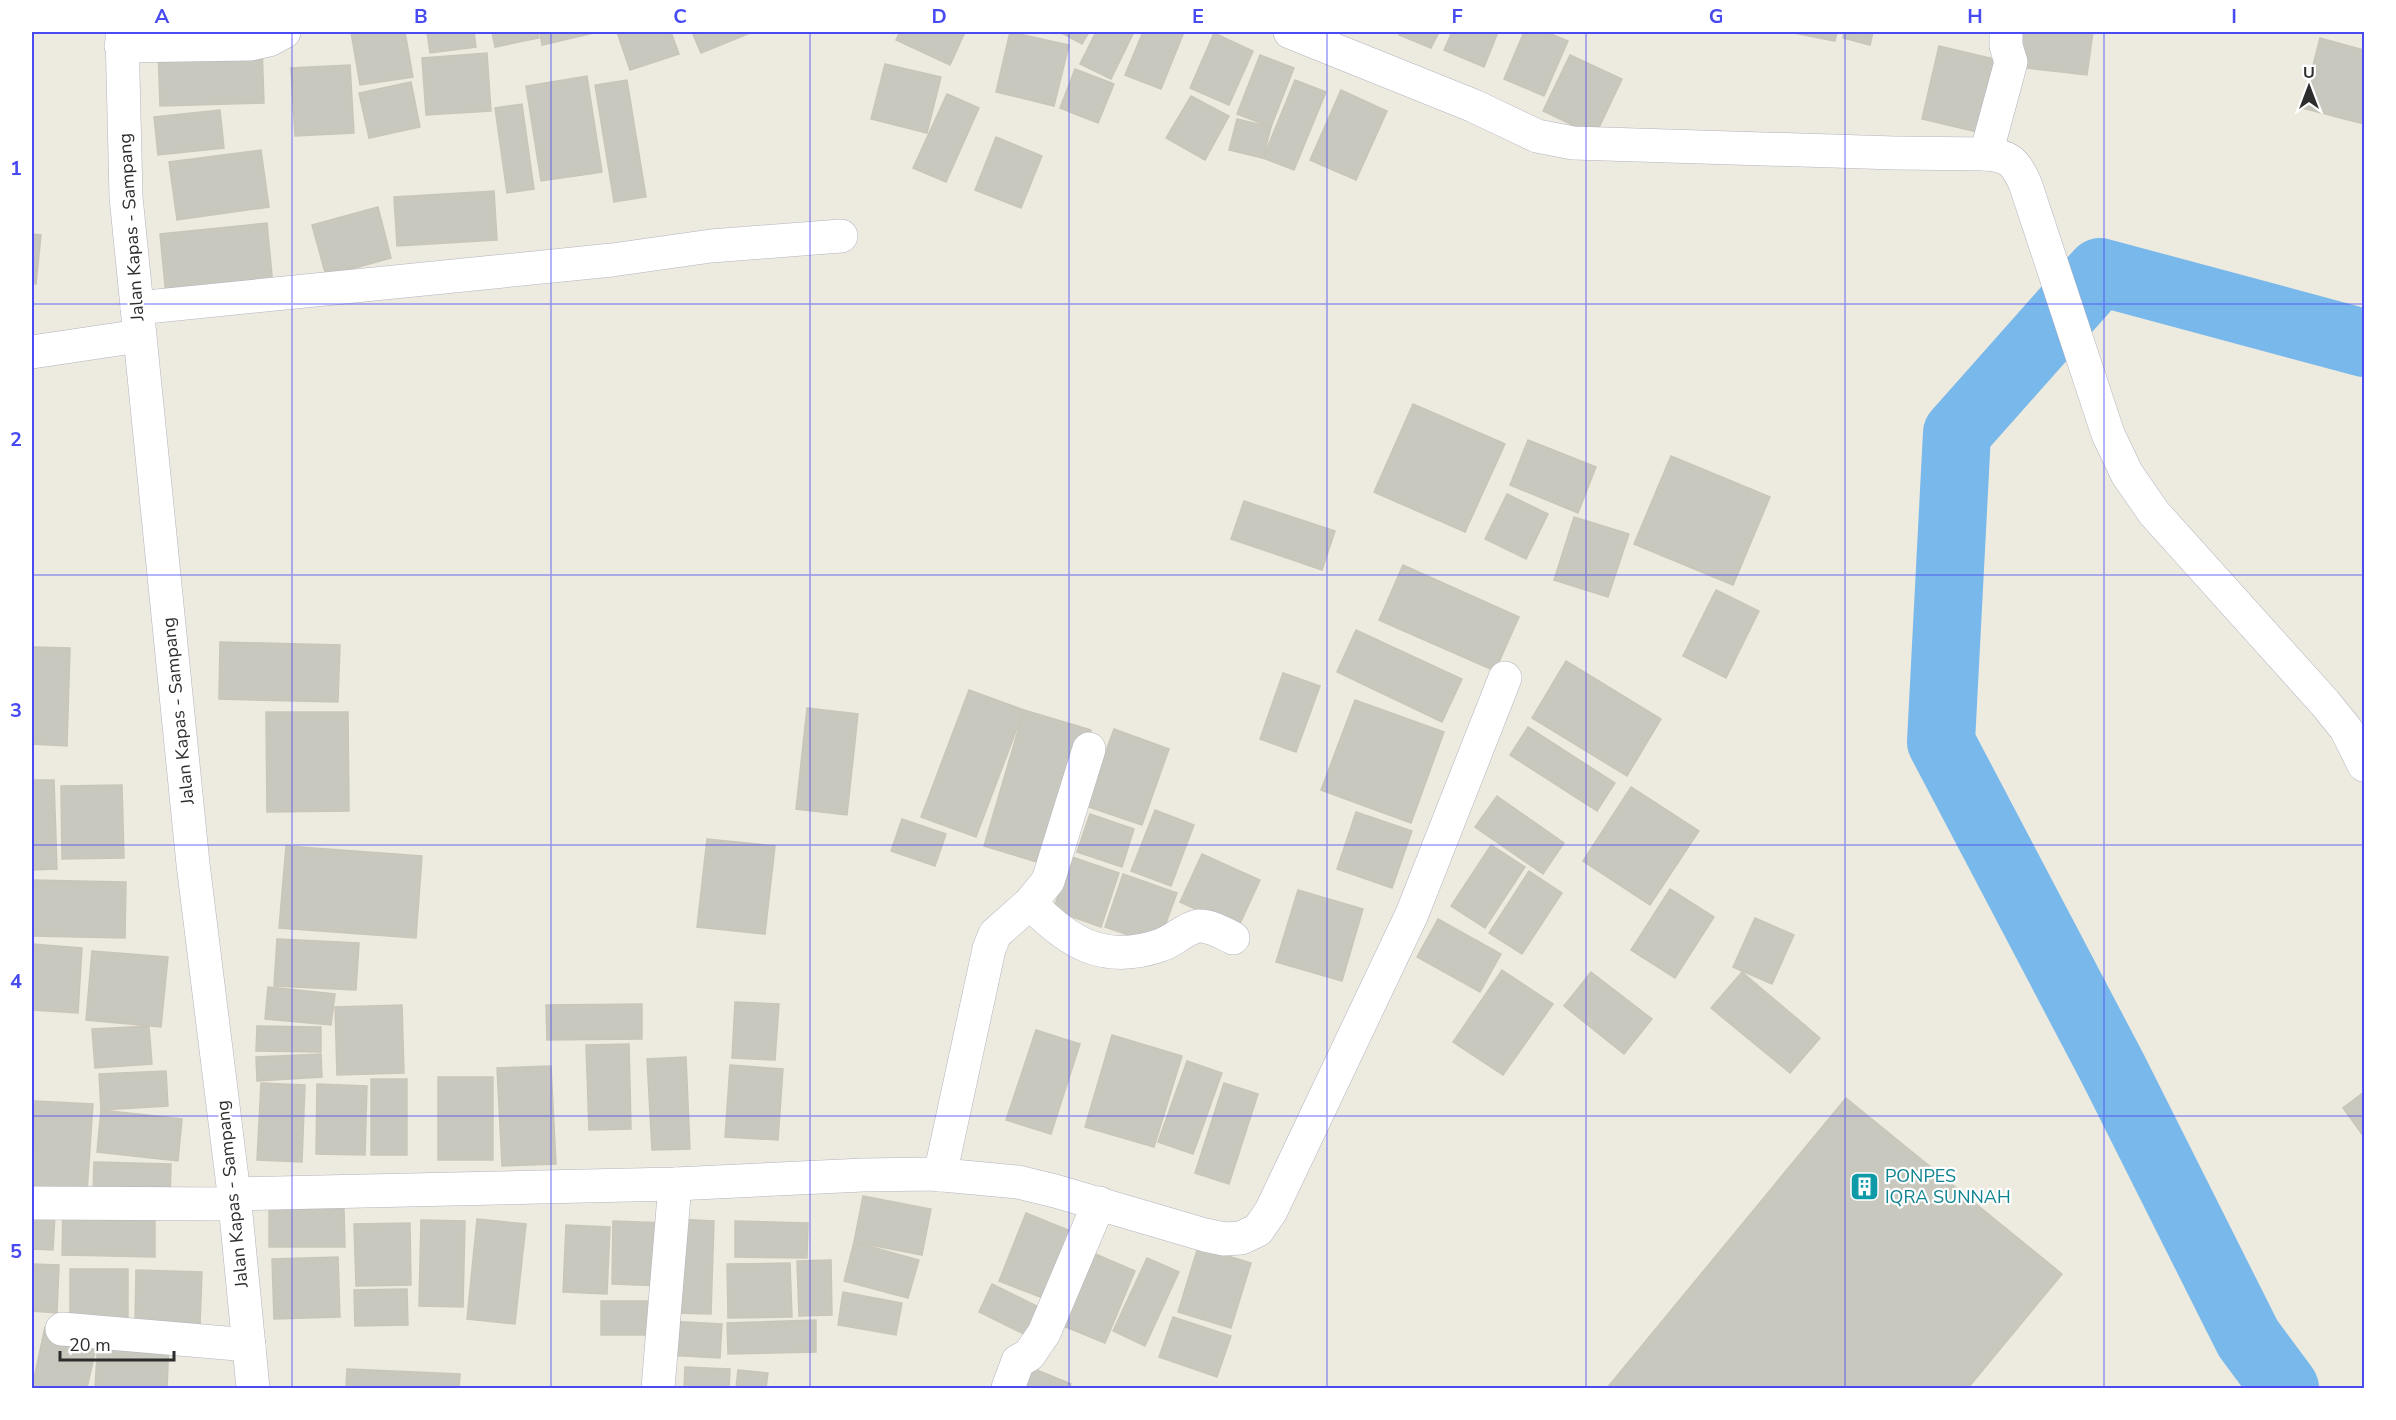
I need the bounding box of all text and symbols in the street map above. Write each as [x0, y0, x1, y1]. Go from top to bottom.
text: A [155, 3, 170, 30]
text: B [414, 3, 428, 30]
text: C [673, 3, 687, 30]
text: D [931, 3, 947, 30]
text: E [1192, 3, 1204, 30]
text: F [1451, 3, 1463, 30]
text: G [1709, 3, 1723, 30]
text: H [1967, 3, 1983, 30]
text: I [2231, 3, 2237, 30]
north arrow [2279, 57, 2339, 117]
text: U [2303, 62, 2315, 84]
street label: Jalan Kapas - Sampang [112, 132, 150, 323]
text: 1 [10, 155, 22, 182]
text: 2 [10, 426, 22, 453]
street label: Jalan Kapas - Sampang [156, 616, 200, 807]
text: 3 [10, 697, 22, 724]
text: 4 [10, 968, 22, 995]
street label: Jalan Kapas - Sampang [210, 1099, 254, 1290]
place label: PONPES IQRA SUNNAH [1885, 1164, 2011, 1209]
building icon: PONPES IQRA SUNNAH [1848, 1170, 1880, 1202]
text: 5 [10, 1238, 22, 1265]
scale bar [60, 1324, 174, 1362]
text: 20 m [69, 1333, 111, 1357]

